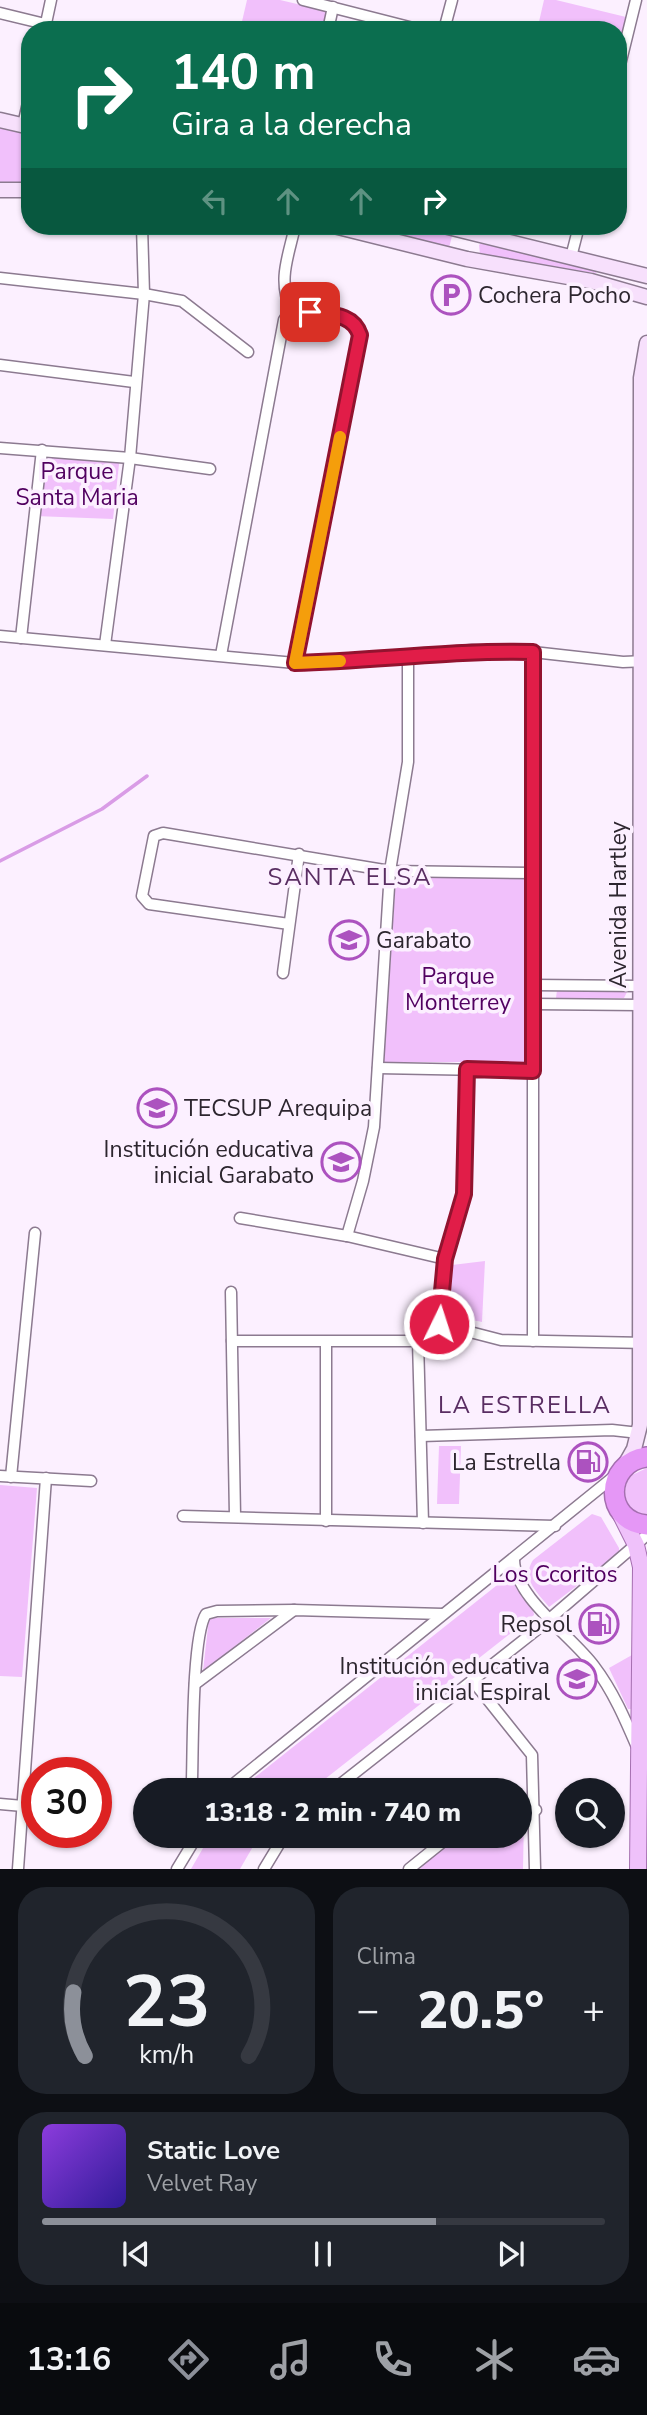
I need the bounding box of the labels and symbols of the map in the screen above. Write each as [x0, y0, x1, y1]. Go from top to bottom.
parking icon: Cochera Pocho [430, 274, 472, 316]
place label: Cochera Pocho [478, 280, 631, 311]
pin [280, 282, 340, 342]
park label: Parque Santa Maria [15, 456, 139, 513]
street label: Avenida Hartley [603, 821, 634, 989]
district label: SANTA ELSA [267, 861, 433, 893]
school or university icon: Garabato [328, 919, 370, 961]
place label: Garabato [376, 925, 472, 956]
park label: Parque Monterrey [405, 961, 511, 1018]
school or university icon: TECSUP Arequipa [136, 1087, 178, 1129]
place label: TECSUP Arequipa [184, 1093, 372, 1124]
place label: Institución educativa inicial Garabato [104, 1134, 314, 1191]
school or university icon: Institución educativa inicial Garabato [320, 1141, 362, 1183]
position arrow [402, 1287, 476, 1361]
district label: LA ESTRELLA [438, 1389, 612, 1421]
fuel station icon: La Estrella [567, 1441, 609, 1483]
place label: La Estrella [452, 1447, 561, 1478]
park label: Los Ccoritos [492, 1559, 618, 1590]
fuel station icon: Repsol [578, 1603, 620, 1645]
place label: Repsol [501, 1609, 572, 1640]
place label: Institución educativa inicial Espiral [340, 1651, 550, 1708]
school or university icon: Institución educativa inicial Espiral [556, 1658, 598, 1700]
speed limit sign: 30 [21, 1757, 112, 1848]

